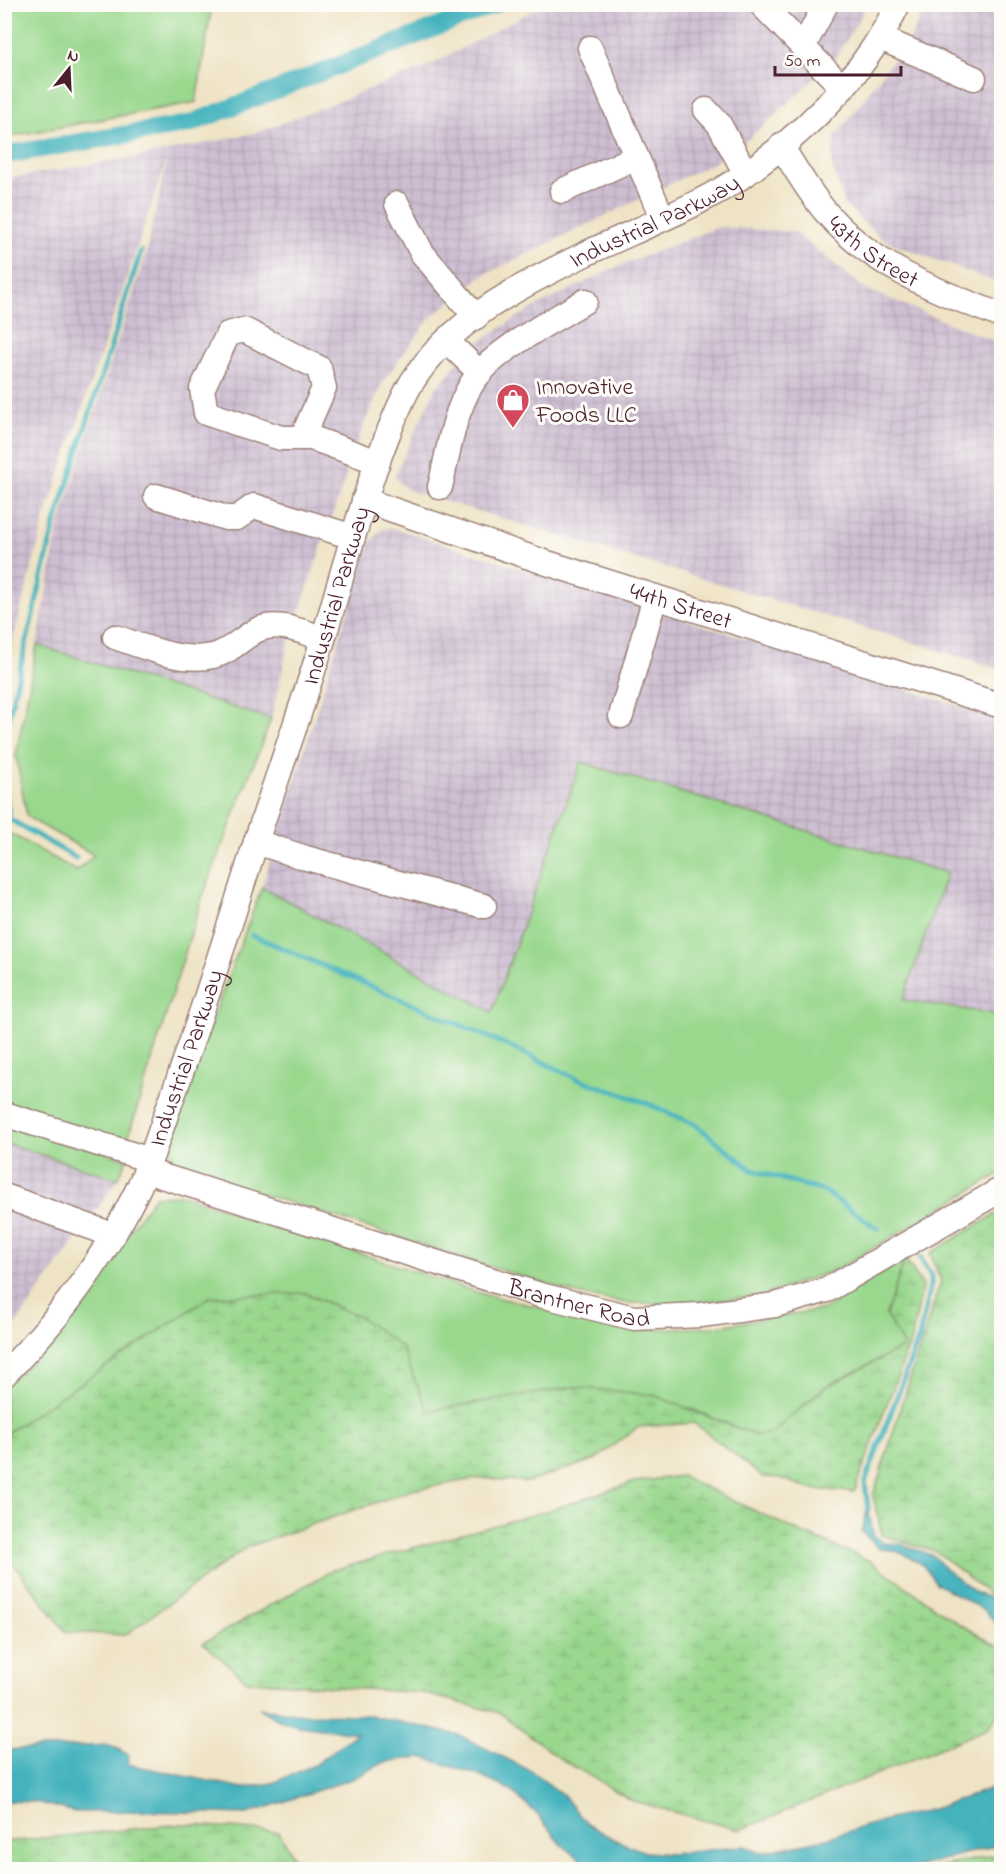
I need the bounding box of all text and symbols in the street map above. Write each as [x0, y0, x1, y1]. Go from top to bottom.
north arrow [39, 39, 99, 99]
scale bar [775, 39, 901, 77]
text: N [64, 44, 82, 70]
text: 50 m [784, 49, 821, 75]
street label: Industrial Parkway [564, 167, 748, 279]
street label: 43th Street [818, 209, 924, 298]
place label: Innovative Foods LLC [535, 371, 637, 434]
shop icon: Innovative Foods LLC [495, 382, 531, 429]
street label: Industrial Parkway [295, 502, 382, 690]
street label: 44th Street [625, 575, 736, 640]
street label: Industrial Parkway [141, 965, 235, 1152]
street label: Brantner Road [502, 1271, 651, 1338]

